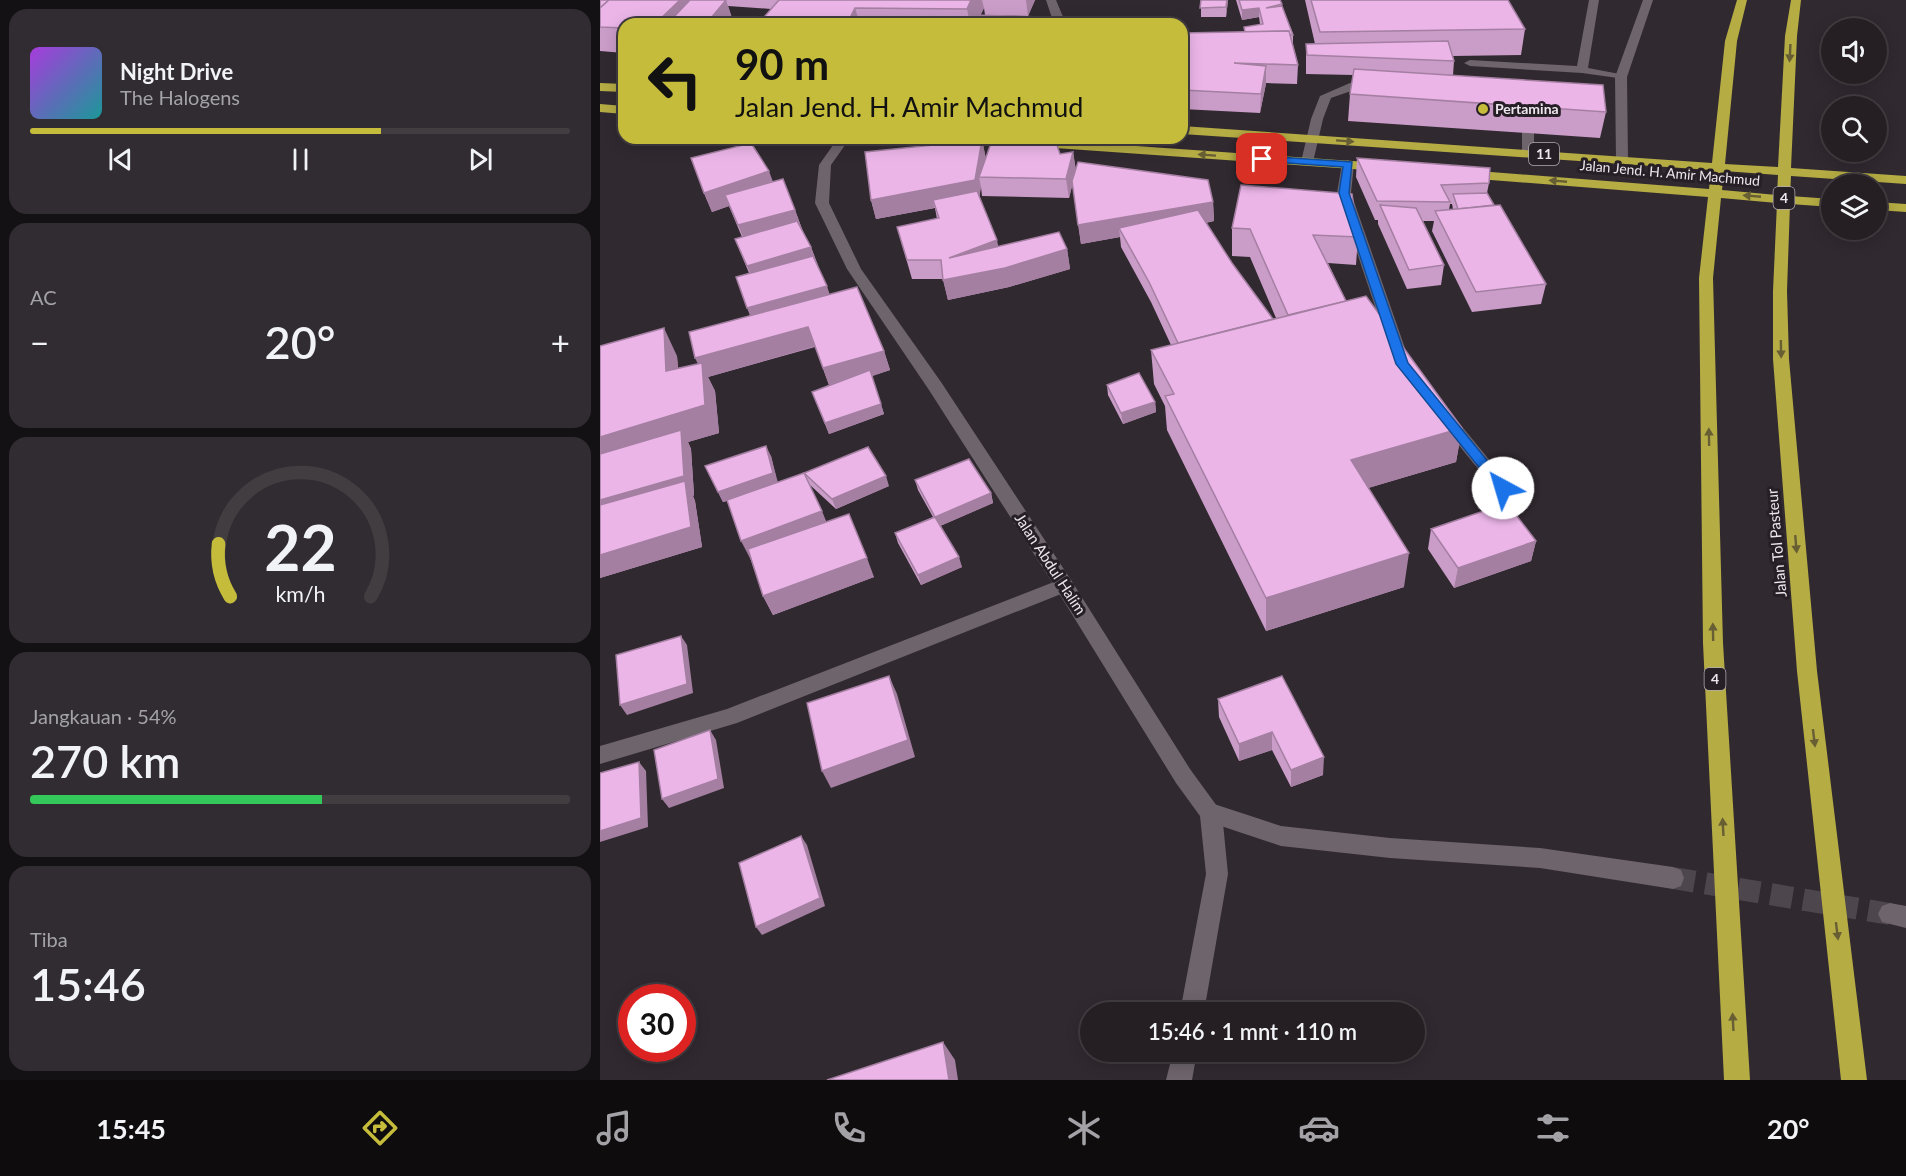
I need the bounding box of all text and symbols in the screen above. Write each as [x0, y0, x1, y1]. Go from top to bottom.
map controls [1821, 18, 1887, 240]
button: sound [1821, 18, 1887, 84]
text: 90 m [735, 39, 829, 89]
icon: left [636, 42, 714, 120]
one-way arrow [1785, 43, 1794, 62]
text: Night Drive [120, 58, 233, 85]
text: The Halogens [120, 85, 240, 109]
text: Jalan Jend. H. Amir Machmud [735, 90, 1083, 123]
button: search [1821, 96, 1887, 162]
place label: Pertamina [1495, 100, 1559, 117]
marker: Pertamina [1476, 102, 1490, 116]
pin [1236, 133, 1287, 184]
one-way arrow [1336, 136, 1355, 146]
icon: arrive [1245, 142, 1278, 175]
icon: previous [104, 143, 137, 176]
icon: pause [284, 143, 317, 176]
icon: next [464, 143, 497, 176]
road number: 11 [1529, 143, 1559, 165]
one-way arrow [1197, 150, 1216, 160]
street label: Jalan Jend. H. Amir Machmud [1579, 156, 1761, 189]
button: layers [1821, 174, 1887, 240]
one-way arrow [1548, 176, 1567, 186]
road number: 4 [1774, 187, 1794, 209]
one-way arrow [1743, 191, 1762, 201]
text: AC [30, 285, 57, 309]
text: 20° [265, 315, 335, 369]
text: − [30, 322, 49, 362]
text: + [551, 322, 570, 362]
one-way arrow [1776, 340, 1786, 359]
one-way arrow [1704, 428, 1714, 447]
position arrow [1471, 456, 1535, 520]
street label: Jalan Tol Pasteur [1762, 487, 1790, 598]
text: 22 [264, 509, 336, 584]
street label: Jalan Abdul Halim [1011, 509, 1090, 617]
one-way arrow [1791, 534, 1801, 553]
text: km/h [275, 581, 325, 607]
one-way arrow [1708, 623, 1718, 642]
road number: 4 [1704, 668, 1726, 690]
text: Jangkauan · 54% [30, 704, 177, 728]
one-way arrow [1809, 728, 1819, 747]
text: 270 km [30, 734, 180, 788]
one-way arrow [1718, 817, 1728, 836]
one-way arrow [1832, 922, 1841, 941]
text: Tiba [30, 927, 68, 951]
text: 15:46 [30, 957, 146, 1011]
speed limit sign: 30 [618, 984, 696, 1062]
one-way arrow [1729, 1012, 1738, 1031]
text: 15:46 · 1 mnt · 110 m [1148, 1018, 1357, 1045]
icon: directions [359, 1107, 401, 1149]
icon: music [593, 1107, 635, 1149]
icon: phone [828, 1107, 870, 1149]
icon: climate [1063, 1107, 1105, 1149]
icon: car [1298, 1107, 1340, 1149]
icon: filters [1532, 1107, 1574, 1149]
text: 15:45 [96, 1112, 166, 1145]
text: 20° [1767, 1112, 1810, 1145]

